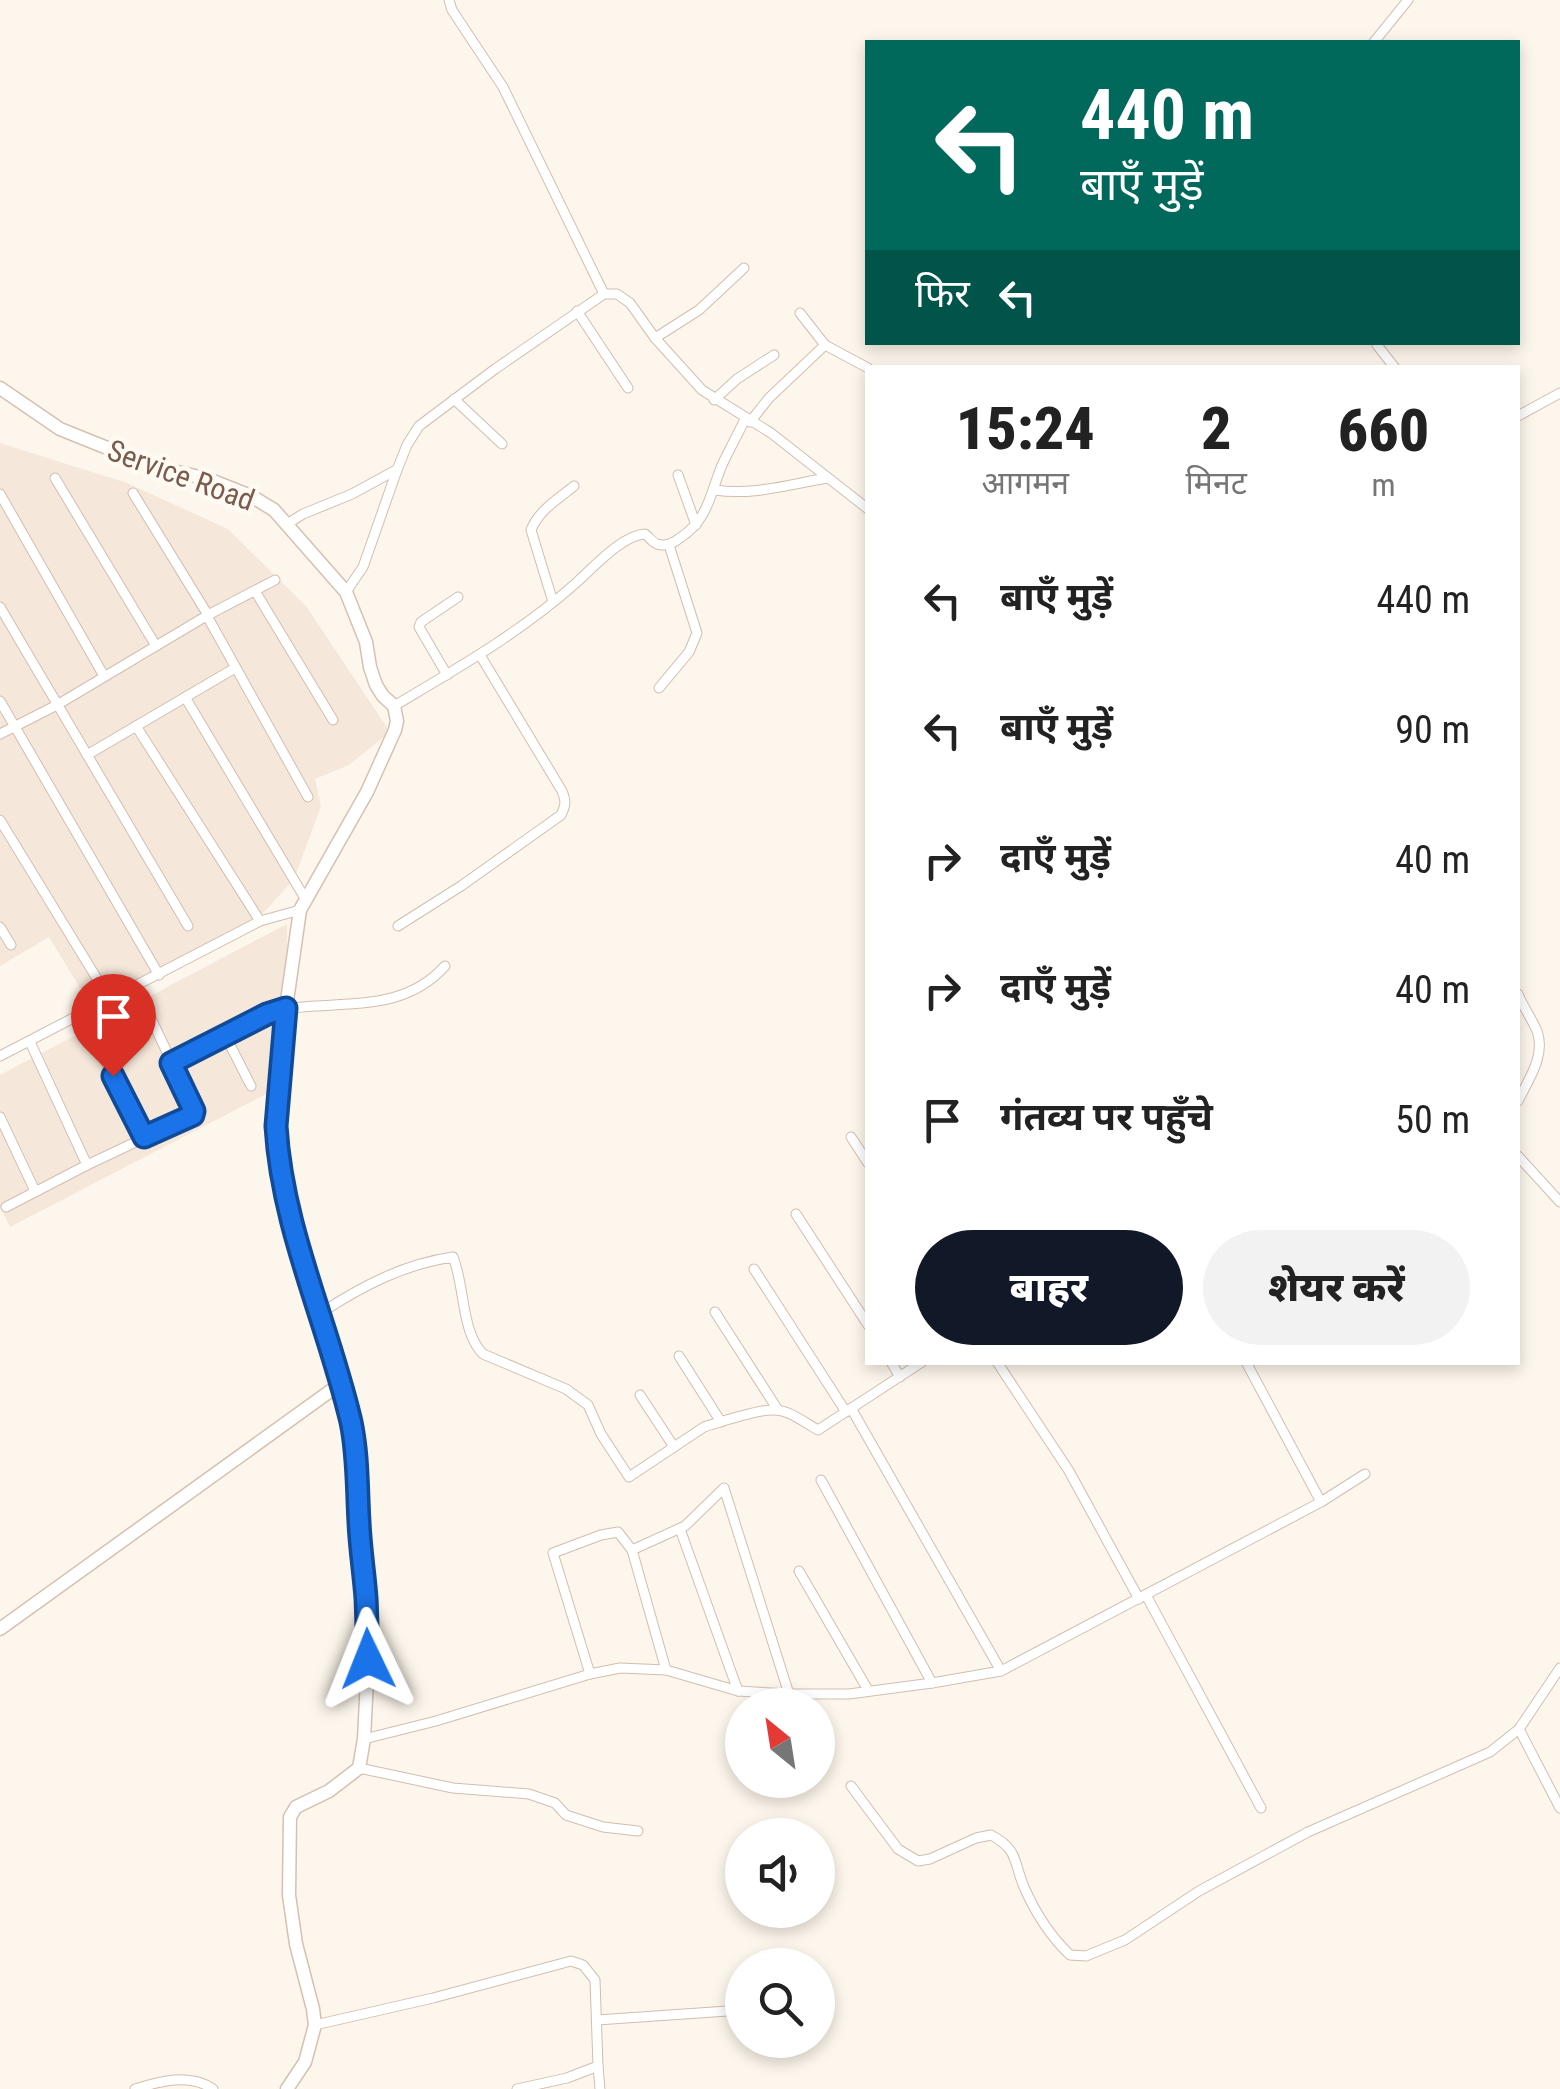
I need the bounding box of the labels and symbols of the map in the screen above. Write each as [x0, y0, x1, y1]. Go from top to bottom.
street label: Service Road [103, 432, 259, 518]
pin [71, 974, 156, 1077]
position arrow [316, 1607, 420, 1711]
north arrow [725, 1688, 835, 1798]

